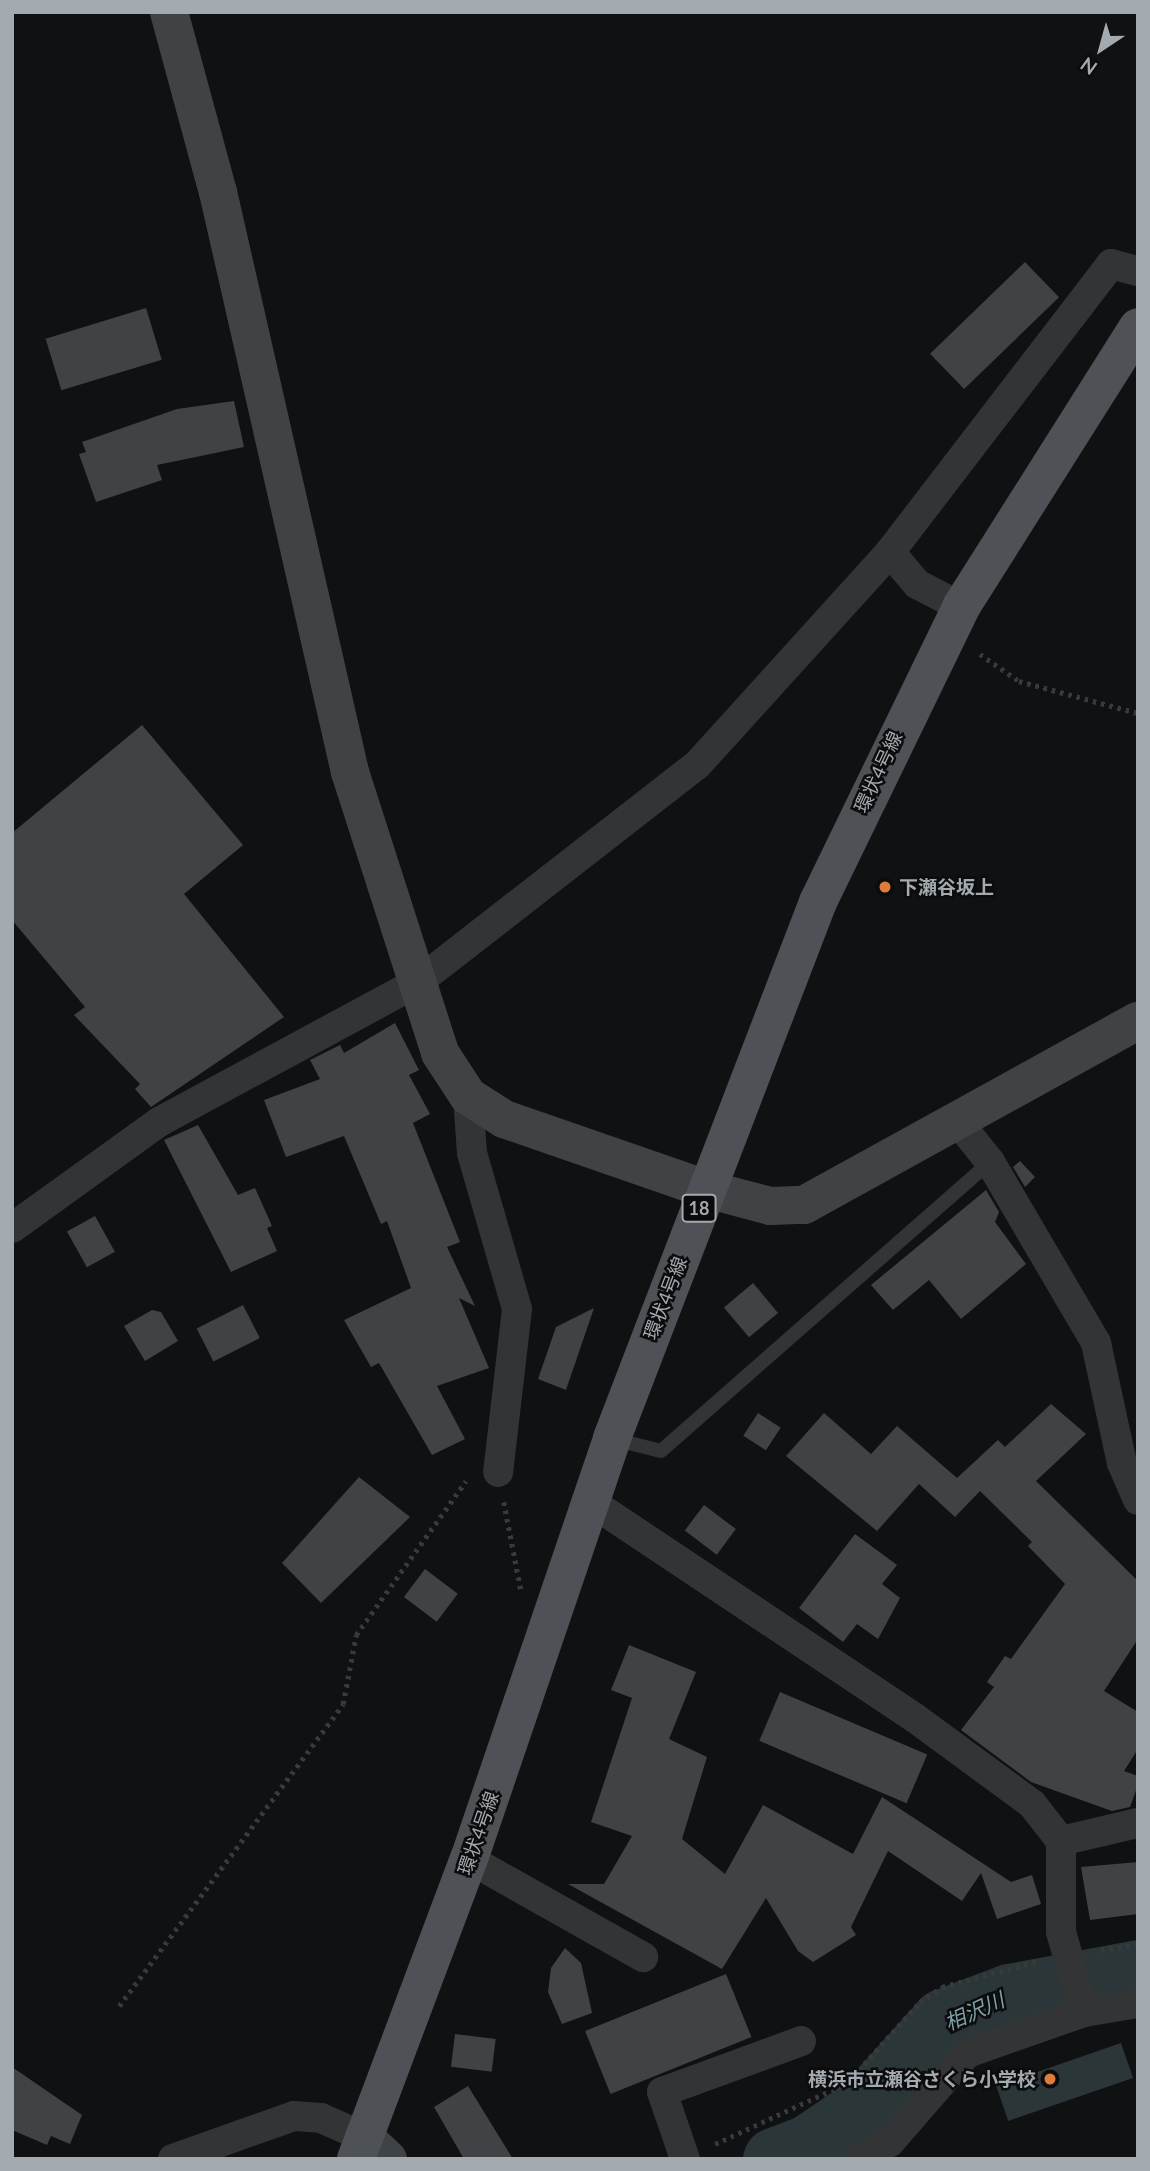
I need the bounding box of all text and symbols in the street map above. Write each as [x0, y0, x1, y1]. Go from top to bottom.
north arrow [1066, 14, 1136, 84]
text: N [1076, 53, 1101, 80]
street label: 環状4号線 [849, 728, 907, 816]
place label: 下瀬谷坂上 [899, 876, 994, 898]
marker: 下瀬谷坂上 [877, 879, 893, 895]
road number: 18 [682, 1194, 716, 1223]
street label: 環状4号線 [639, 1253, 691, 1343]
street label: 環状4号線 [453, 1788, 503, 1878]
water label: 相沢川 [940, 1987, 1008, 2035]
place label: 横浜市立瀬谷さくら小学校 [808, 2068, 1036, 2090]
marker: 横浜市立瀬谷さくら小学校 [1042, 2071, 1058, 2087]

